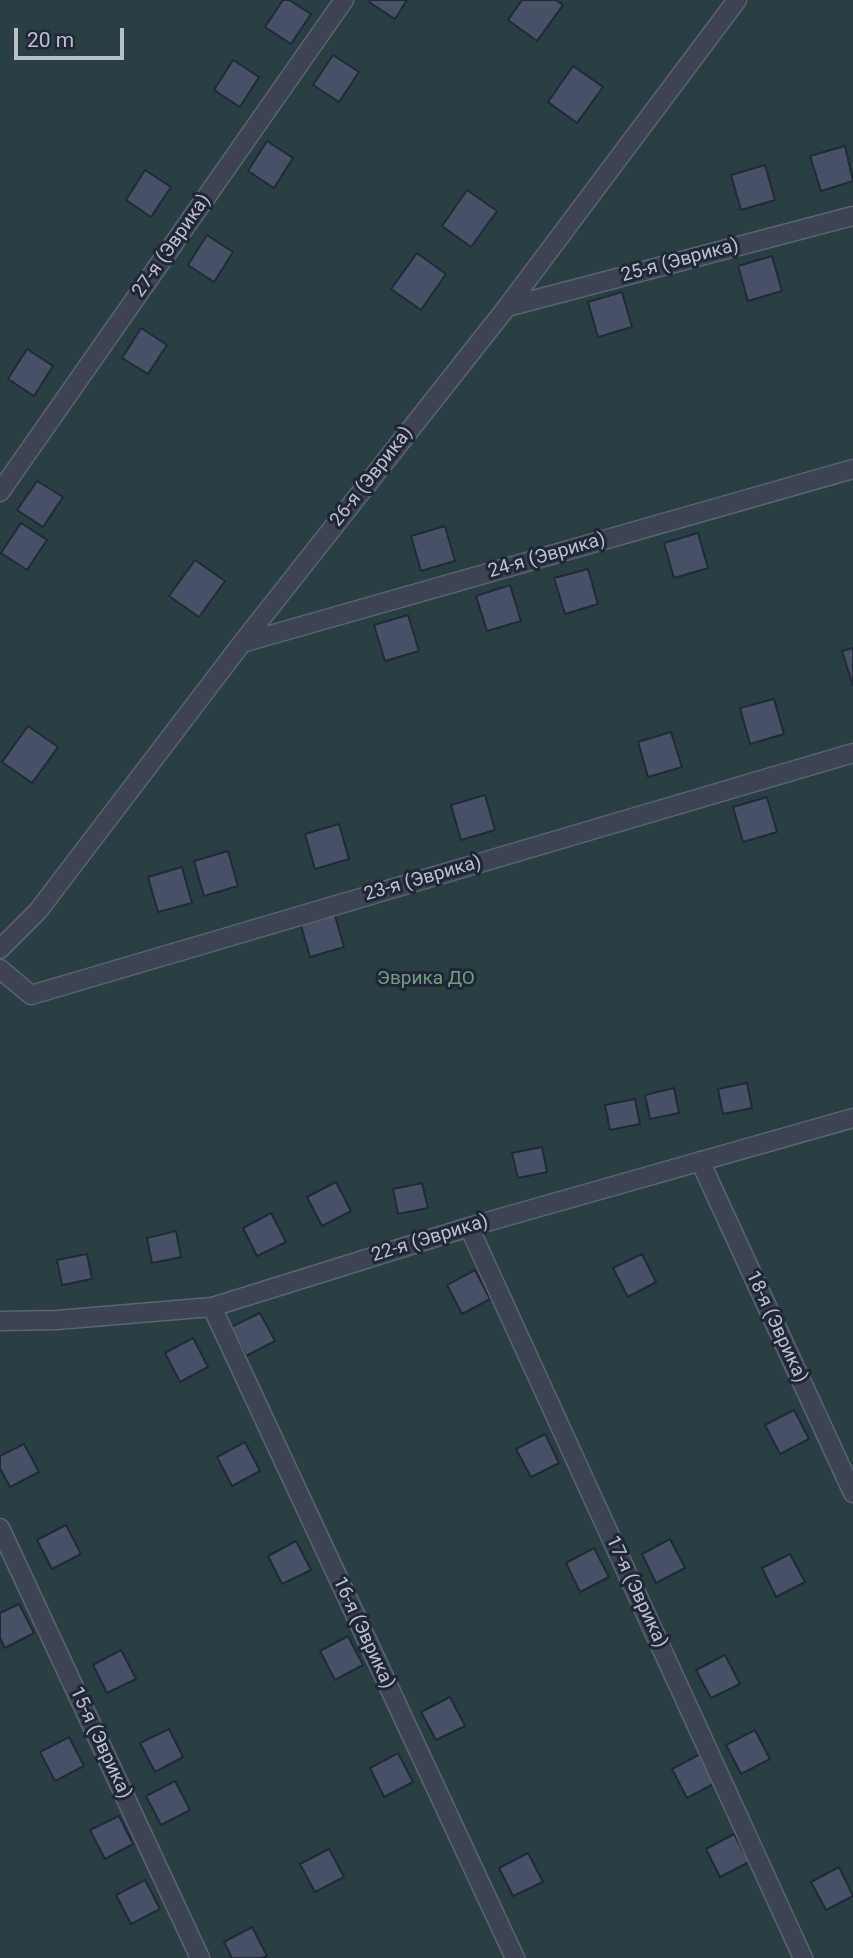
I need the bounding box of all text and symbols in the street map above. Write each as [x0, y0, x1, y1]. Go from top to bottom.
scale bar [18, 14, 128, 58]
text: 20 m [27, 28, 74, 52]
street label: 27-я (Эврика) [128, 190, 216, 302]
street label: 25-я (Эврика) [619, 234, 741, 288]
street label: 26-я (Эврика) [326, 422, 418, 532]
street label: 24-я (Эврика) [486, 528, 608, 584]
street label: 23-я (Эврика) [362, 851, 484, 907]
park label: Эврика ДО [377, 968, 475, 990]
street label: 22-я (Эврика) [369, 1210, 491, 1268]
street label: 18-я (Эврика) [740, 1267, 812, 1387]
street label: 17-я (Эврика) [600, 1532, 672, 1652]
street label: 16-я (Эврика) [327, 1573, 399, 1693]
street label: 15-я (Эврика) [64, 1683, 136, 1803]

